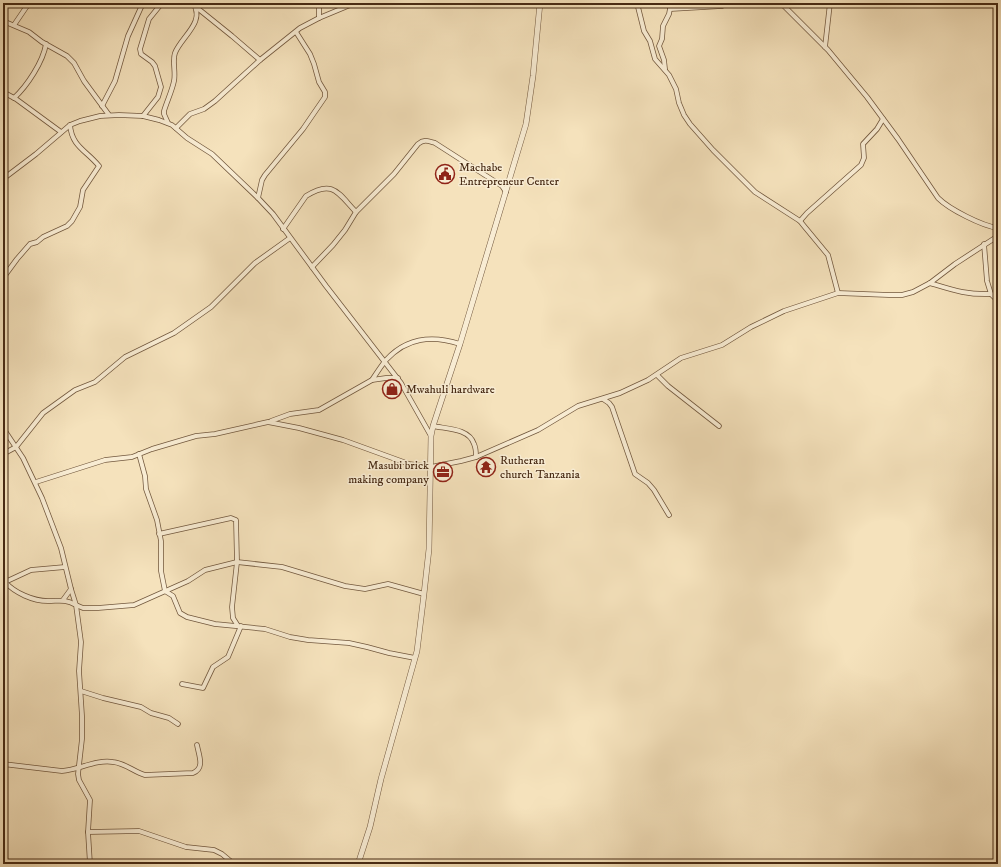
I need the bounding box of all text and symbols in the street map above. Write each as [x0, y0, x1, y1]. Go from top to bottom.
place label: Machabe Entrepreneur Center [459, 160, 559, 189]
public building icon: Machabe Entrepreneur Center [434, 163, 456, 185]
shop icon: Mwahuli hardware [381, 378, 403, 400]
place label: Mwahuli hardware [406, 382, 495, 397]
place label: Rutheran church Tanzania [500, 453, 581, 482]
temple icon: Rutheran church Tanzania [475, 456, 497, 478]
place label: Masubi brick making company [348, 458, 429, 487]
office icon: Masubi brick making company [432, 461, 454, 483]

